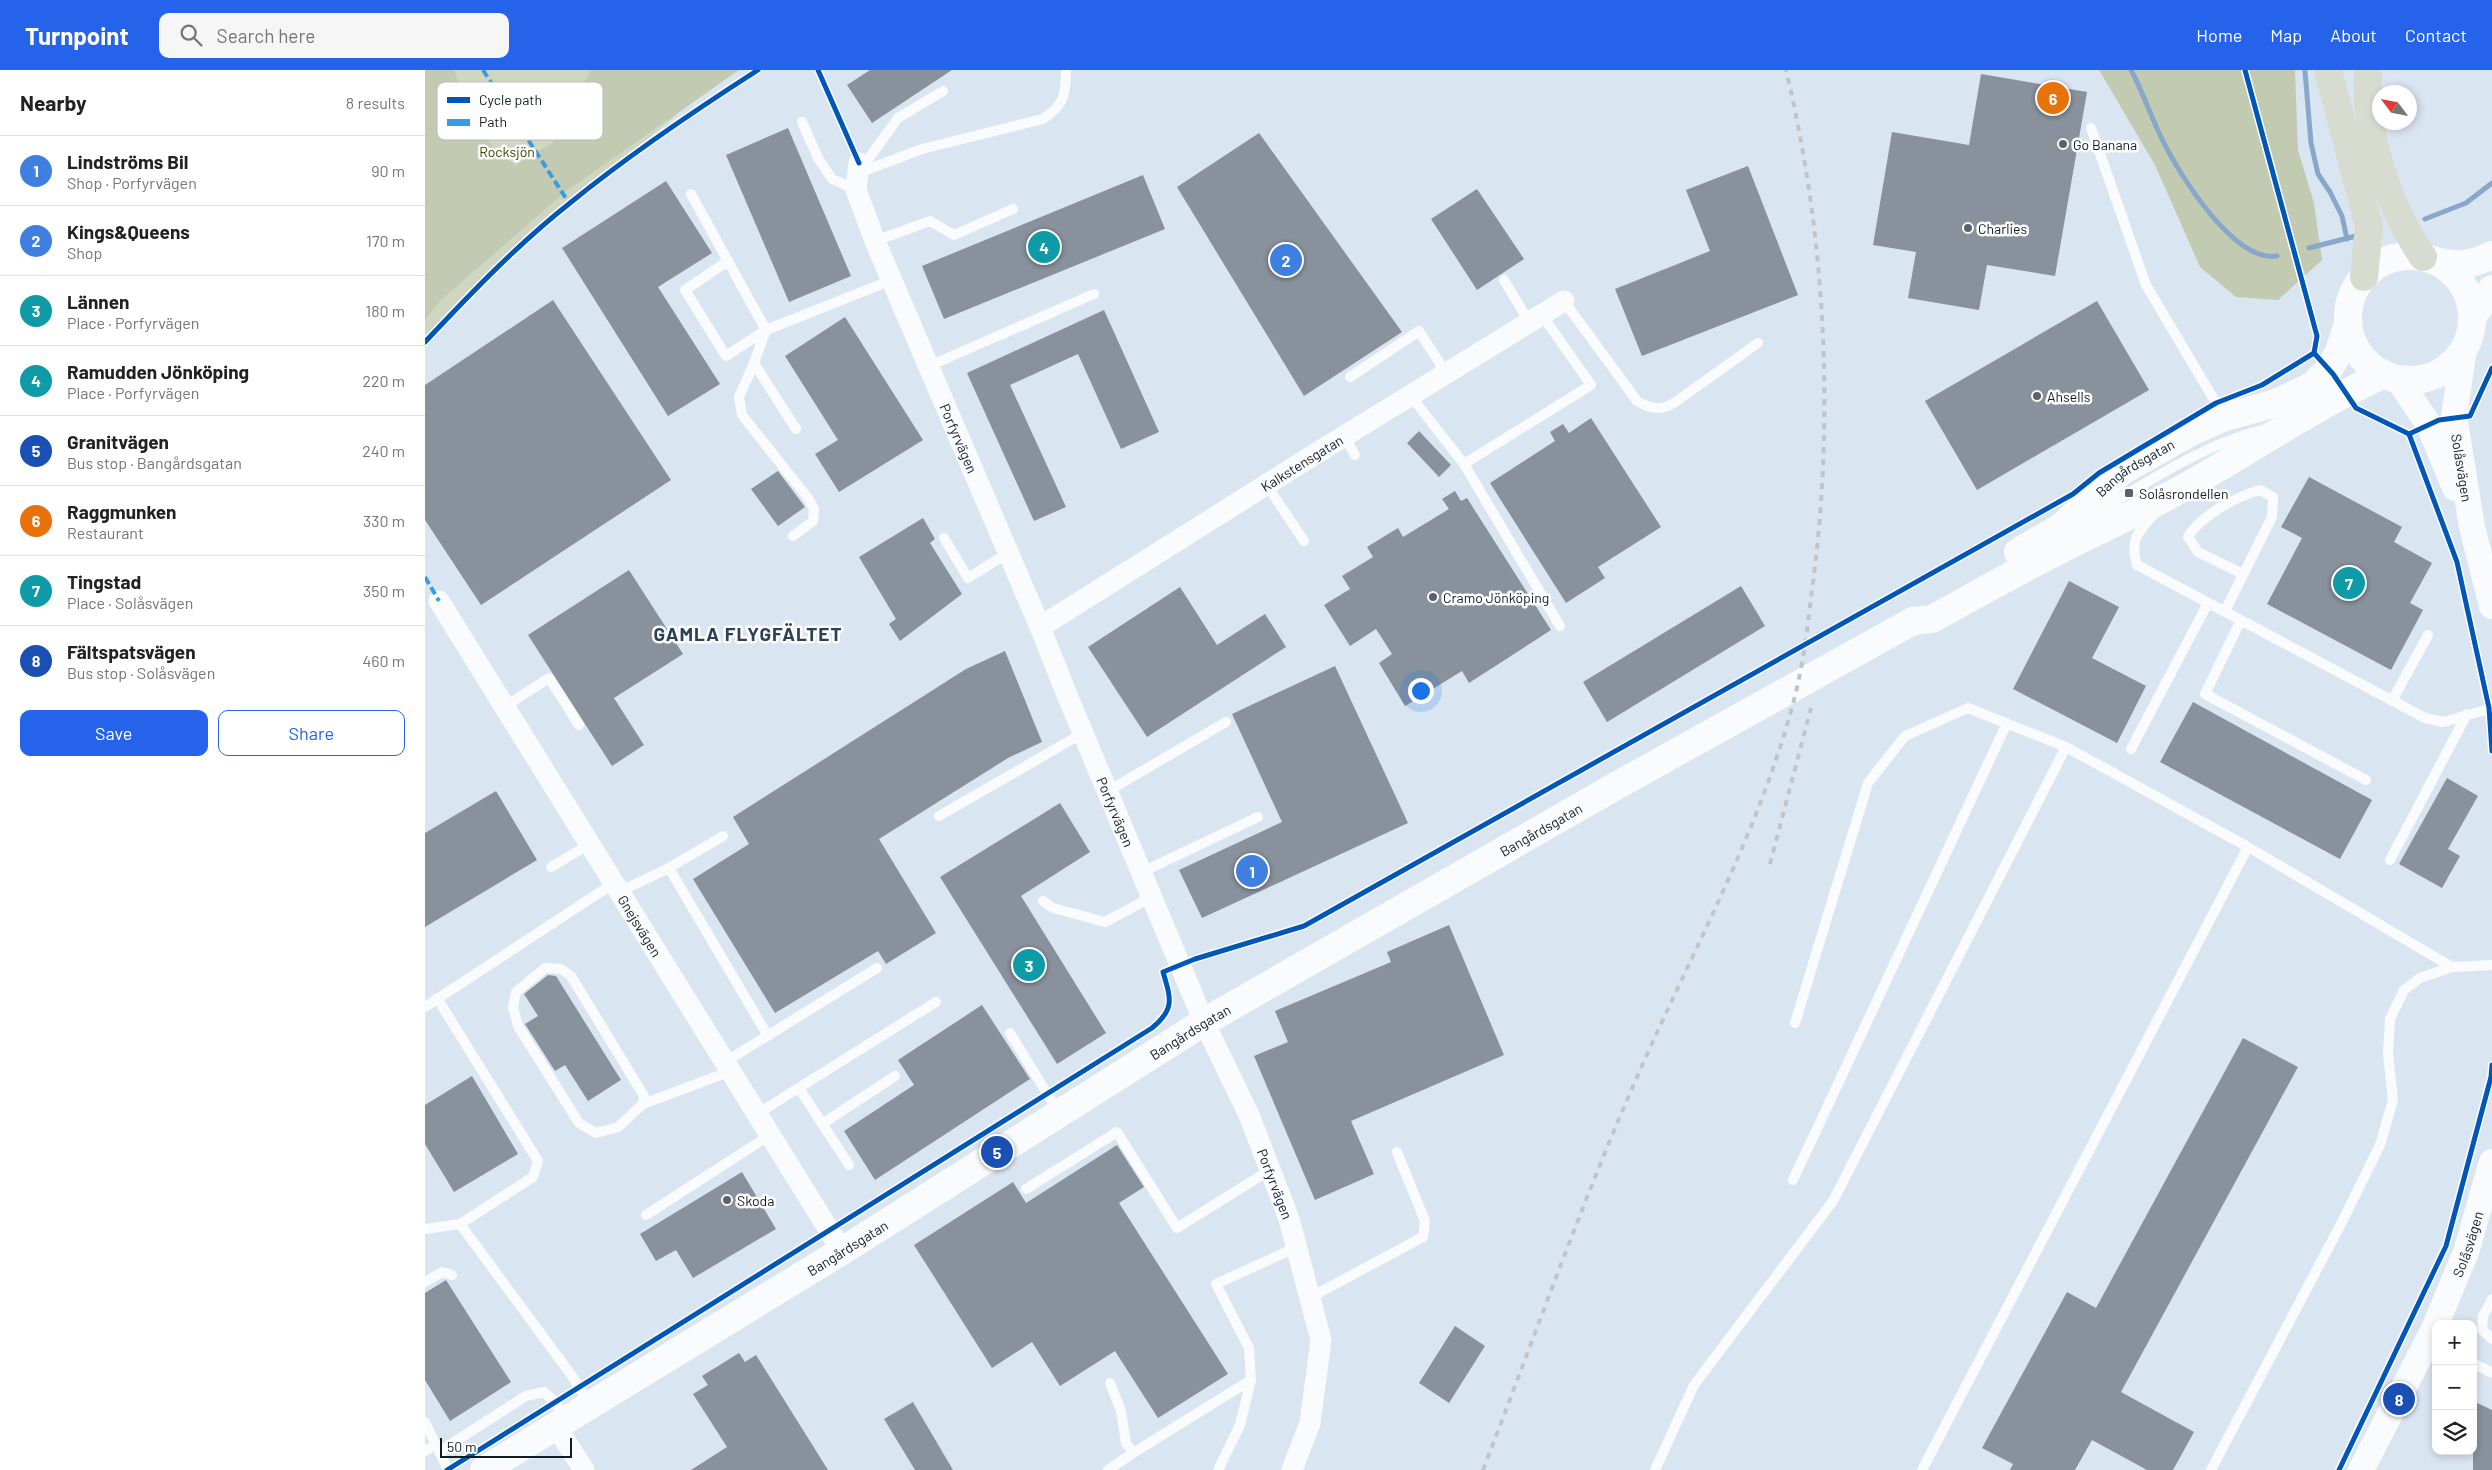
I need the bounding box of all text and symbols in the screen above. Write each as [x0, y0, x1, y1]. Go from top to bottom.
search box [159, 13, 509, 58]
text: Turnpoint [25, 21, 129, 50]
icon: search [177, 21, 205, 49]
text: Search here [217, 24, 315, 47]
text: Home [2196, 24, 2242, 46]
text: Map [2270, 24, 2302, 46]
text: About [2330, 24, 2377, 46]
text: Contact [2405, 24, 2467, 46]
pin: 6 [2037, 79, 2069, 117]
legend [437, 82, 603, 140]
north arrow [2372, 85, 2417, 130]
text: Nearby [20, 90, 86, 115]
text: Cycle path [479, 91, 542, 108]
text: 8 results [346, 93, 405, 112]
text: Path [479, 113, 507, 130]
place label: Go Banana [2073, 136, 2137, 153]
marker: Go Banana [2057, 138, 2069, 150]
park label: Rocksjön [479, 143, 535, 160]
text: Lindströms Bil [67, 150, 188, 173]
text: 1 [33, 161, 39, 180]
text: 90 m [371, 161, 405, 180]
text: Shop · Porfyrvägen [67, 173, 197, 192]
text: Kings&Queens [67, 220, 190, 243]
place label: Charlies [1978, 220, 2027, 237]
marker: Charlies [1962, 222, 1974, 234]
pin: 4 [1028, 228, 1060, 266]
text: 2 [32, 231, 40, 250]
text: 170 m [366, 231, 405, 250]
pin: 2 [1270, 241, 1302, 279]
text: Shop [67, 243, 102, 262]
text: Lännen [67, 290, 129, 313]
text: 3 [32, 301, 40, 320]
text: 180 m [366, 301, 405, 320]
text: Place · Porfyrvägen [67, 313, 199, 332]
text: Ramudden Jönköping [67, 360, 249, 383]
text: 4 [31, 371, 41, 390]
text: 220 m [362, 371, 405, 390]
text: Place · Porfyrvägen [67, 383, 199, 402]
place label: Ahsells [2047, 388, 2091, 405]
marker: Ahsells [2031, 390, 2043, 402]
street label: Porfyrvägen [937, 401, 982, 476]
text: Granitvägen [67, 430, 169, 453]
street label: Kalkstensgatan [1257, 431, 1346, 495]
street label: Solåsvägen [2448, 432, 2476, 503]
street label: Bangårdsgatan [2092, 435, 2177, 500]
text: 5 [32, 441, 40, 460]
text: 240 m [362, 441, 405, 460]
text: Bus stop · Bangårdsgatan [67, 453, 242, 472]
place label: Solåsrondellen [2139, 485, 2229, 502]
marker: Solåsrondellen [2123, 487, 2135, 499]
text: Raggmunken [67, 500, 176, 523]
text: 6 [32, 511, 40, 530]
text: 330 m [363, 511, 405, 530]
text: Restaurant [67, 523, 144, 542]
pin: 7 [2333, 564, 2365, 602]
text: Tingstad [67, 570, 141, 593]
text: 7 [32, 581, 40, 600]
text: 350 m [363, 581, 405, 600]
place label: Cramo Jönköping [1443, 589, 1549, 606]
marker: Cramo Jönköping [1427, 591, 1439, 603]
text: Place · Solåsvägen [67, 593, 193, 612]
district label: GAMLA FLYGFÄLTET [653, 622, 843, 645]
text: Fältspatsvägen [67, 640, 196, 663]
text: 8 [32, 651, 40, 670]
text: 460 m [362, 651, 405, 670]
text: Bus stop · Solåsvägen [67, 663, 215, 682]
your location [1408, 678, 1434, 704]
button: Save [20, 710, 208, 756]
button: Share [218, 710, 405, 756]
street label: Porfyrvägen [1094, 774, 1138, 849]
street label: Bangårdsgatan [1497, 799, 1585, 859]
pin: 1 [1236, 852, 1268, 890]
street label: Gnejsvägen [615, 892, 666, 960]
pin: 3 [1013, 946, 1045, 984]
street label: Bangårdsgatan [1146, 1000, 1233, 1063]
pin: 5 [981, 1133, 1013, 1171]
street label: Porfyrvägen [1254, 1146, 1297, 1221]
place label: Skoda [737, 1192, 774, 1209]
marker: Skoda [721, 1194, 733, 1206]
street label: Solåsvägen [2448, 1209, 2486, 1280]
street label: Bangårdsgatan [804, 1216, 891, 1279]
map controls [2432, 1320, 2477, 1455]
button: + [2432, 1320, 2477, 1365]
button: − [2432, 1365, 2477, 1410]
pin: 8 [2383, 1380, 2415, 1418]
button: layers [2432, 1410, 2477, 1455]
scale bar [440, 1435, 573, 1458]
text: 50 m [447, 1438, 476, 1455]

